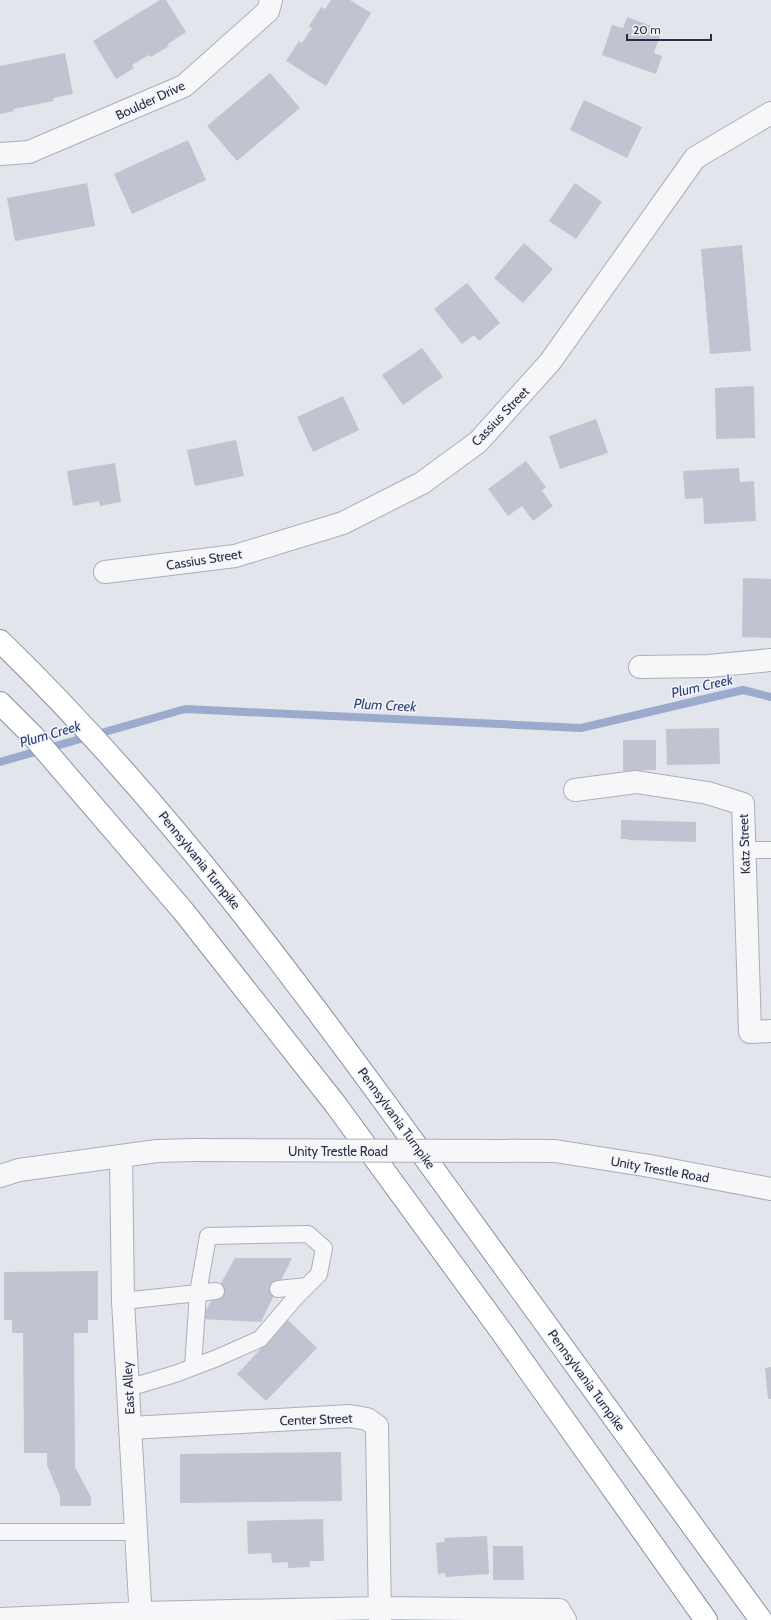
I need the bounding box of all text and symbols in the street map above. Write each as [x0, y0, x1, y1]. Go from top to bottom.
scale bar [627, 16, 711, 42]
text: 20 m [633, 22, 661, 37]
street label: Boulder Drive [113, 77, 188, 123]
street label: Cassius Street [468, 383, 533, 449]
street label: Cassius Street [165, 545, 244, 573]
water label: Plum Creek [669, 670, 736, 702]
water label: Plum Creek [353, 694, 418, 716]
water label: Plum Creek [17, 716, 84, 751]
street label: Pennsylvania Turnpike [156, 808, 245, 912]
street label: Katz Street [735, 813, 753, 874]
street label: Pennsylvania Turnpike [355, 1064, 439, 1172]
street label: Unity Trestle Road [288, 1143, 388, 1159]
street label: Unity Trestle Road [609, 1152, 711, 1186]
street label: Pennsylvania Turnpike [545, 1326, 629, 1434]
street label: East Alley [119, 1361, 137, 1415]
street label: Center Street [279, 1410, 353, 1428]

